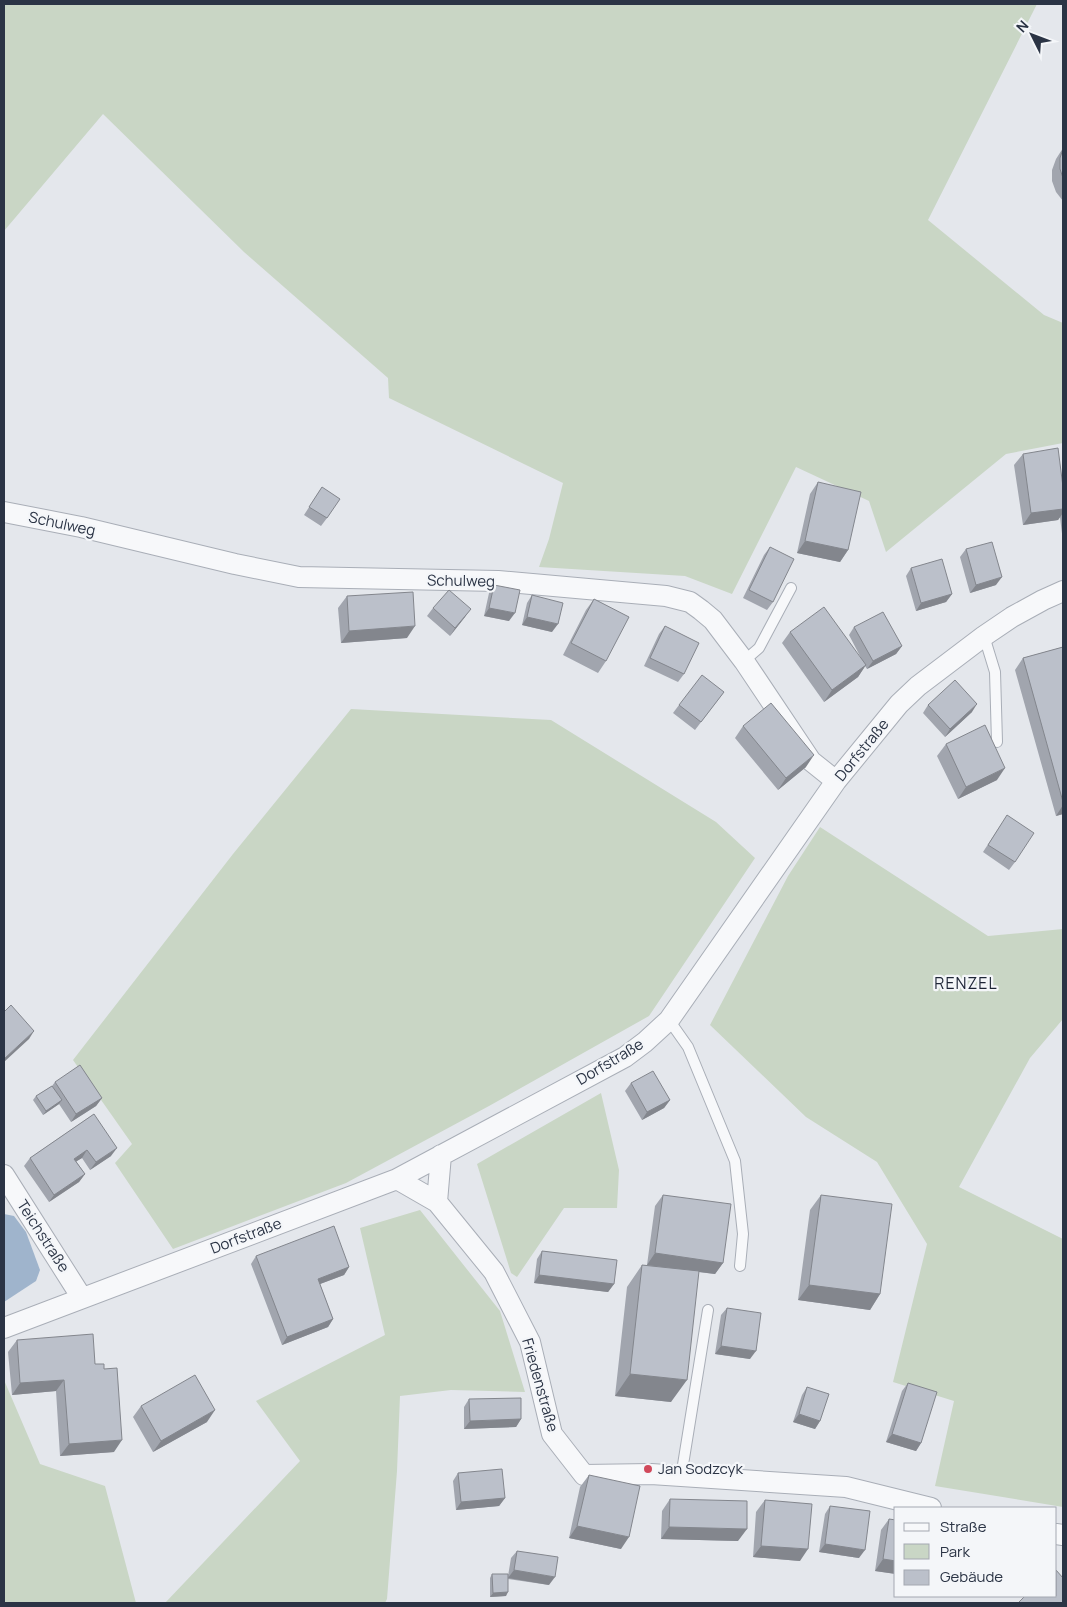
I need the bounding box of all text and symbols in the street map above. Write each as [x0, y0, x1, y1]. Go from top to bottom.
north arrow [1007, 10, 1057, 60]
text: N [1012, 16, 1032, 36]
street label: Schulweg [27, 506, 97, 541]
street label: Schulweg [427, 569, 495, 592]
street label: Dorfstraße [830, 714, 893, 785]
district label: RENZEL [934, 972, 998, 994]
street label: Dorfstraße [572, 1033, 647, 1090]
street label: Teichstraße [12, 1195, 75, 1276]
street label: Dorfstraße [207, 1212, 285, 1259]
street label: Friedenstraße [517, 1336, 564, 1434]
place label: Jan Sodzcyk [658, 1458, 743, 1479]
marker: Jan Sodzcyk [642, 1463, 654, 1475]
legend [894, 1507, 1057, 1597]
text: Straße [940, 1516, 987, 1537]
text: Park [940, 1541, 970, 1562]
text: Gebäude [940, 1566, 1003, 1587]

